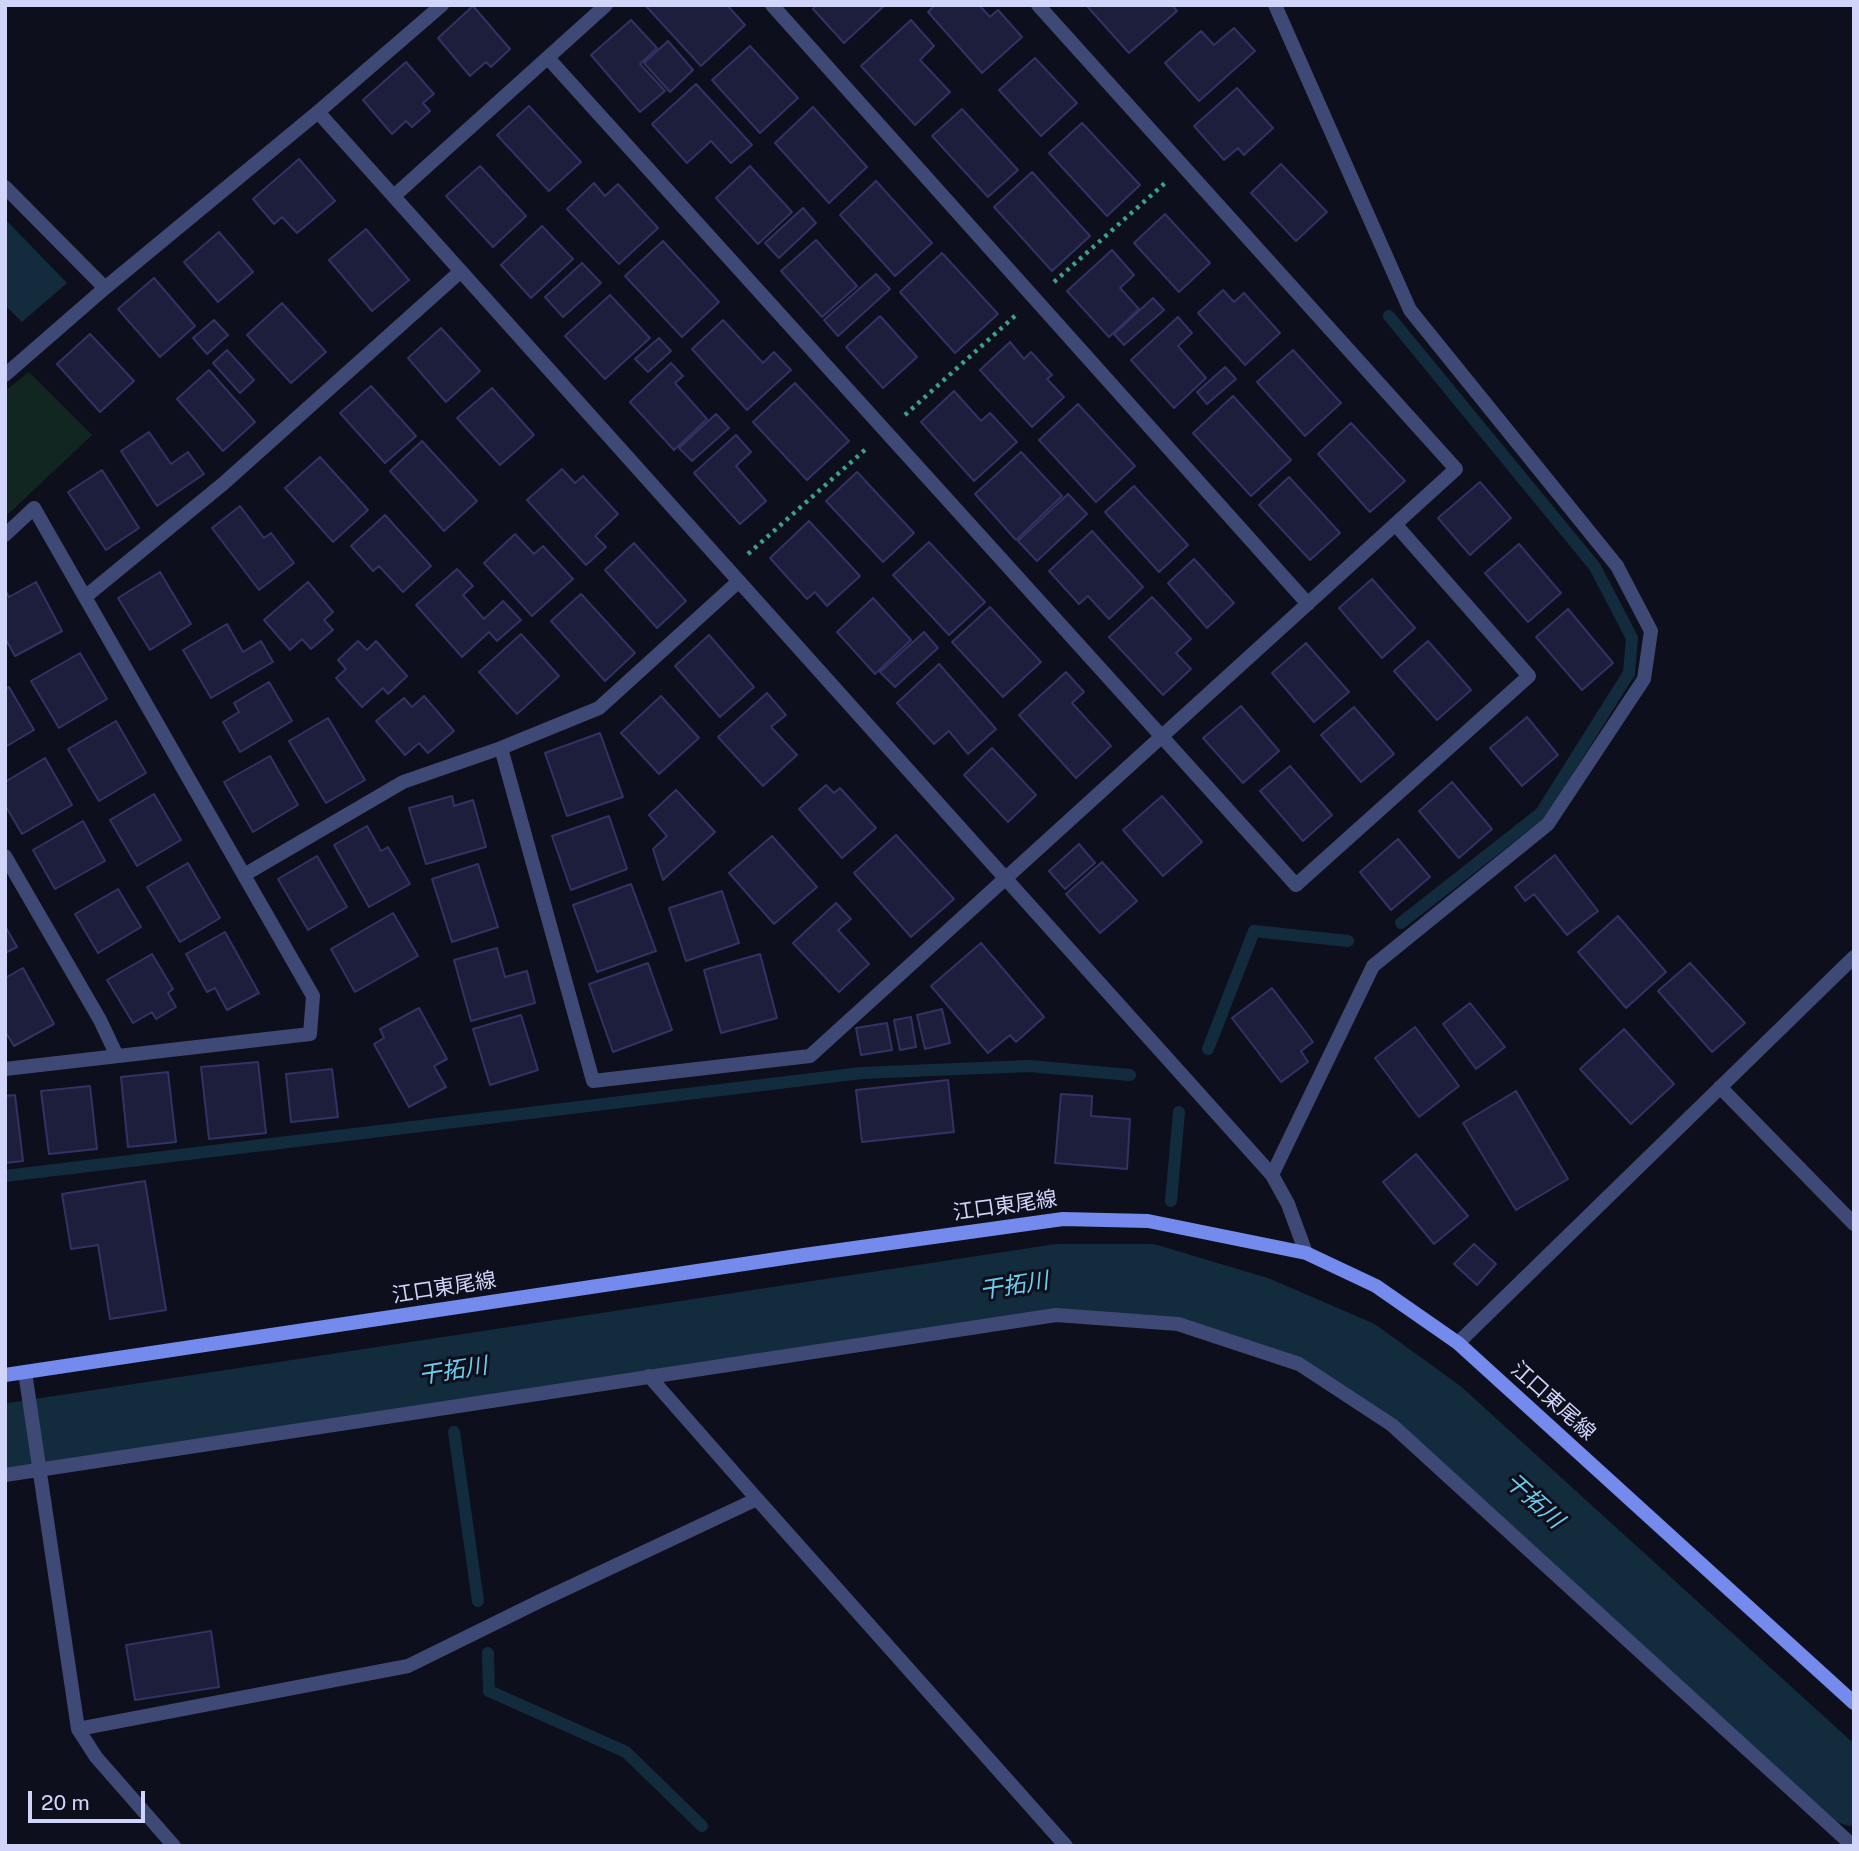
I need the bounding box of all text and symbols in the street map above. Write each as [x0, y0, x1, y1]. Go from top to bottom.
street label: 江口東尾線 [951, 1186, 1059, 1226]
street label: 江口東尾線 [390, 1267, 498, 1309]
water label: 干拓川 [978, 1267, 1050, 1305]
water label: 干拓川 [417, 1352, 489, 1390]
street label: 江口東尾線 [1506, 1357, 1600, 1445]
water label: 干拓川 [1499, 1468, 1569, 1534]
scale bar [32, 1778, 149, 1822]
text: 20 m [41, 1790, 90, 1815]

